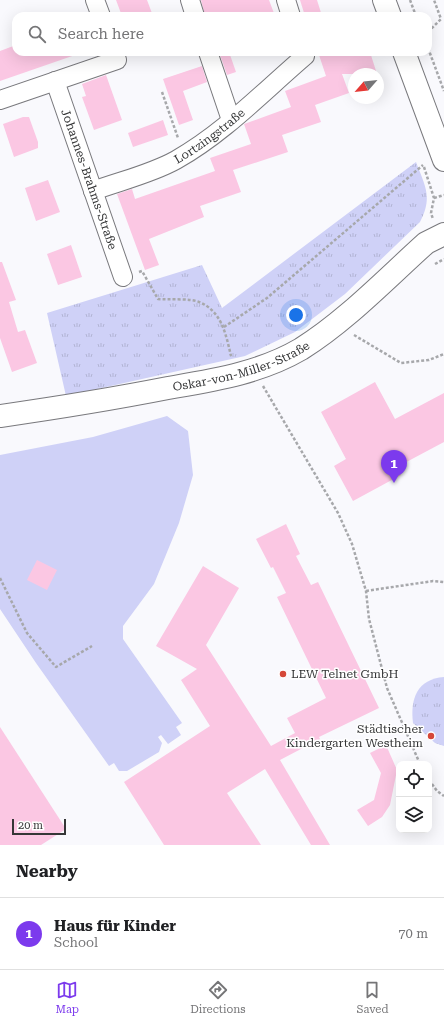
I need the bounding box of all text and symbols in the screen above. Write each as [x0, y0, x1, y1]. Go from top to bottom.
search box [12, 12, 432, 56]
icon: search [26, 23, 48, 45]
text: Search here [58, 25, 144, 43]
north arrow [348, 68, 384, 104]
street label: Lortzingstraße [172, 105, 248, 166]
street label: Johannes-Brahms-Straße [58, 107, 120, 252]
your location [286, 305, 306, 325]
street label: Oskar-von-Miller-Straße [172, 338, 313, 394]
pin: 1 [381, 450, 407, 483]
place label: LEW Telnet GmbH [291, 667, 398, 681]
marker: LEW Telnet GmbH [278, 669, 288, 679]
place label: Städtischer Kindergarten Westheim [286, 722, 423, 750]
marker: Städtischer Kindergarten Westheim [426, 731, 436, 741]
map controls [396, 761, 432, 833]
button: locate [396, 761, 432, 797]
button: layers [396, 797, 432, 833]
scale bar [12, 817, 66, 836]
text: 20 m [18, 819, 43, 832]
text: Nearby [16, 861, 78, 881]
text: Haus für Kinder [54, 917, 176, 935]
text: 1 [25, 926, 33, 941]
text: 70 m [398, 926, 428, 941]
text: School [54, 935, 98, 950]
tab: Map [56, 979, 79, 1016]
tab: Directions [190, 979, 245, 1016]
tab: Saved [357, 979, 388, 1016]

